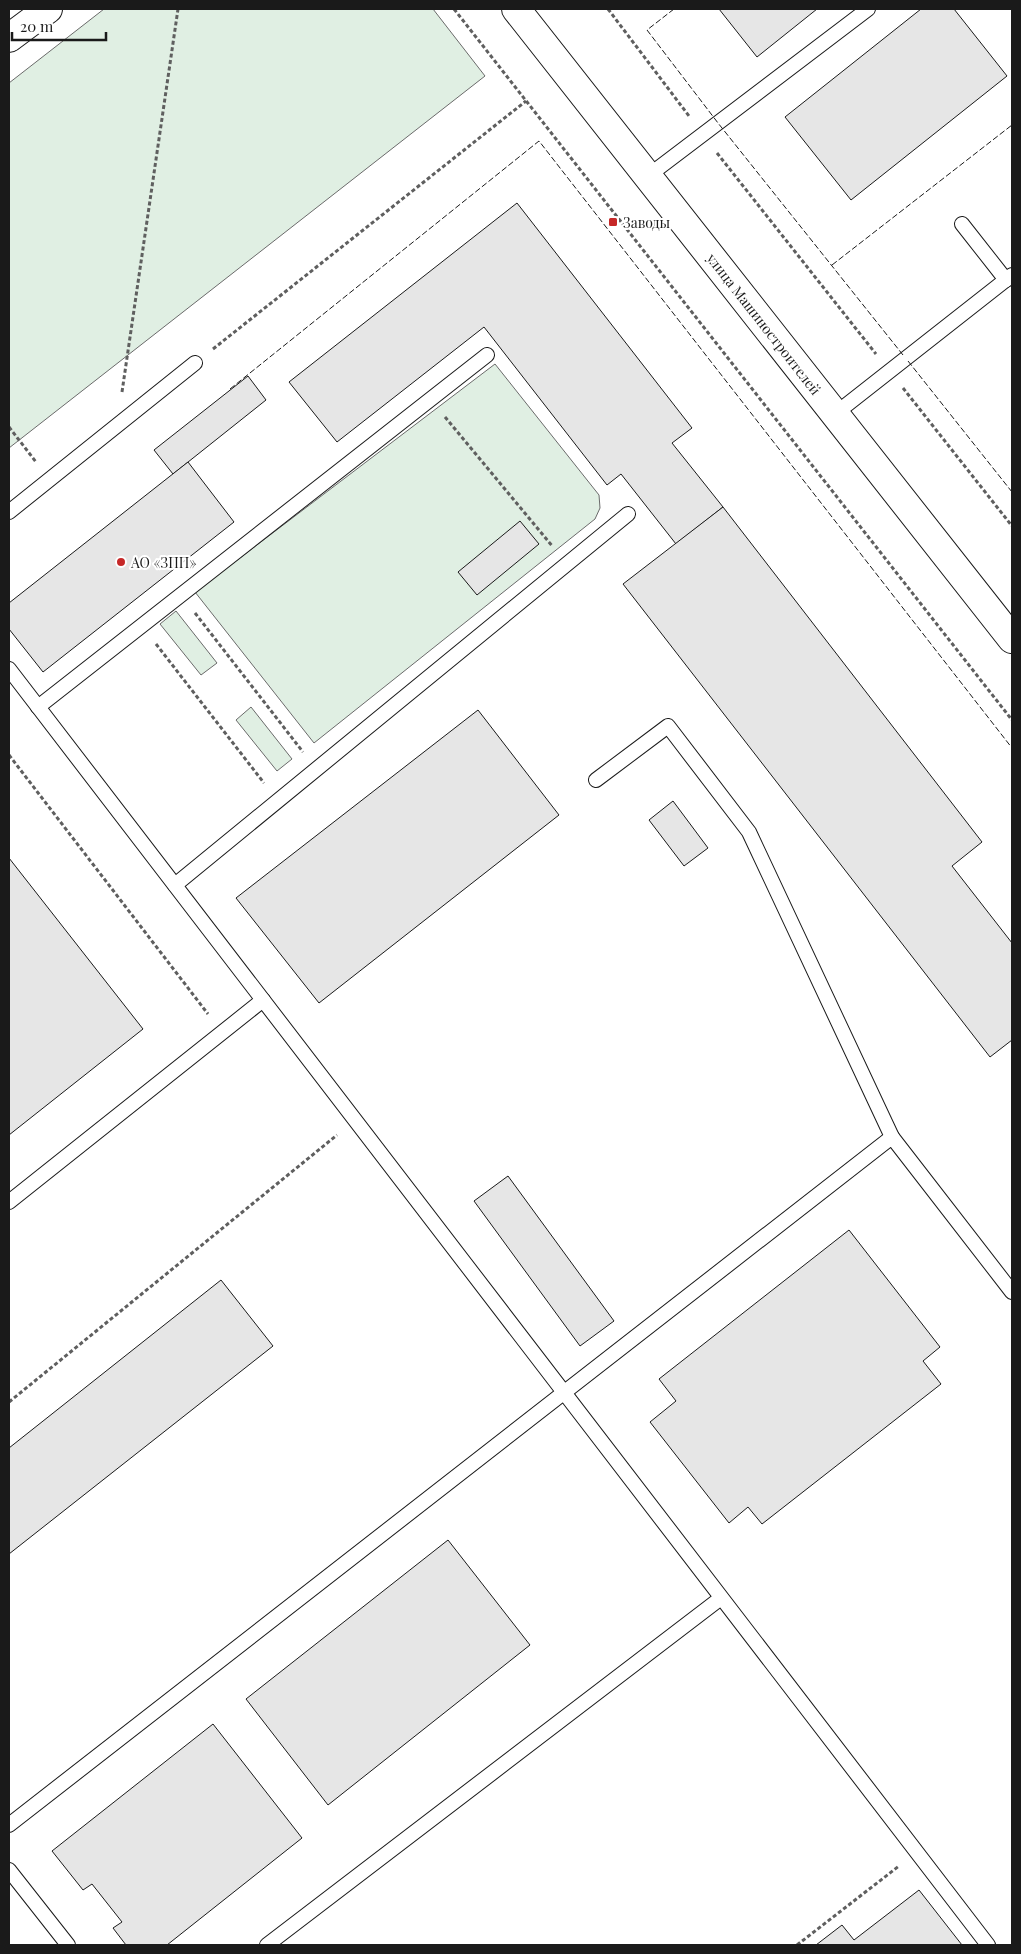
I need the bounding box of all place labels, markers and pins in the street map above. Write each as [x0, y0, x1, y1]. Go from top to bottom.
place label: Заводы [623, 213, 670, 232]
marker: Заводы [607, 216, 619, 228]
place label: АО «ЗПП» [130, 553, 196, 572]
marker: АО «ЗПП» [115, 556, 127, 568]

